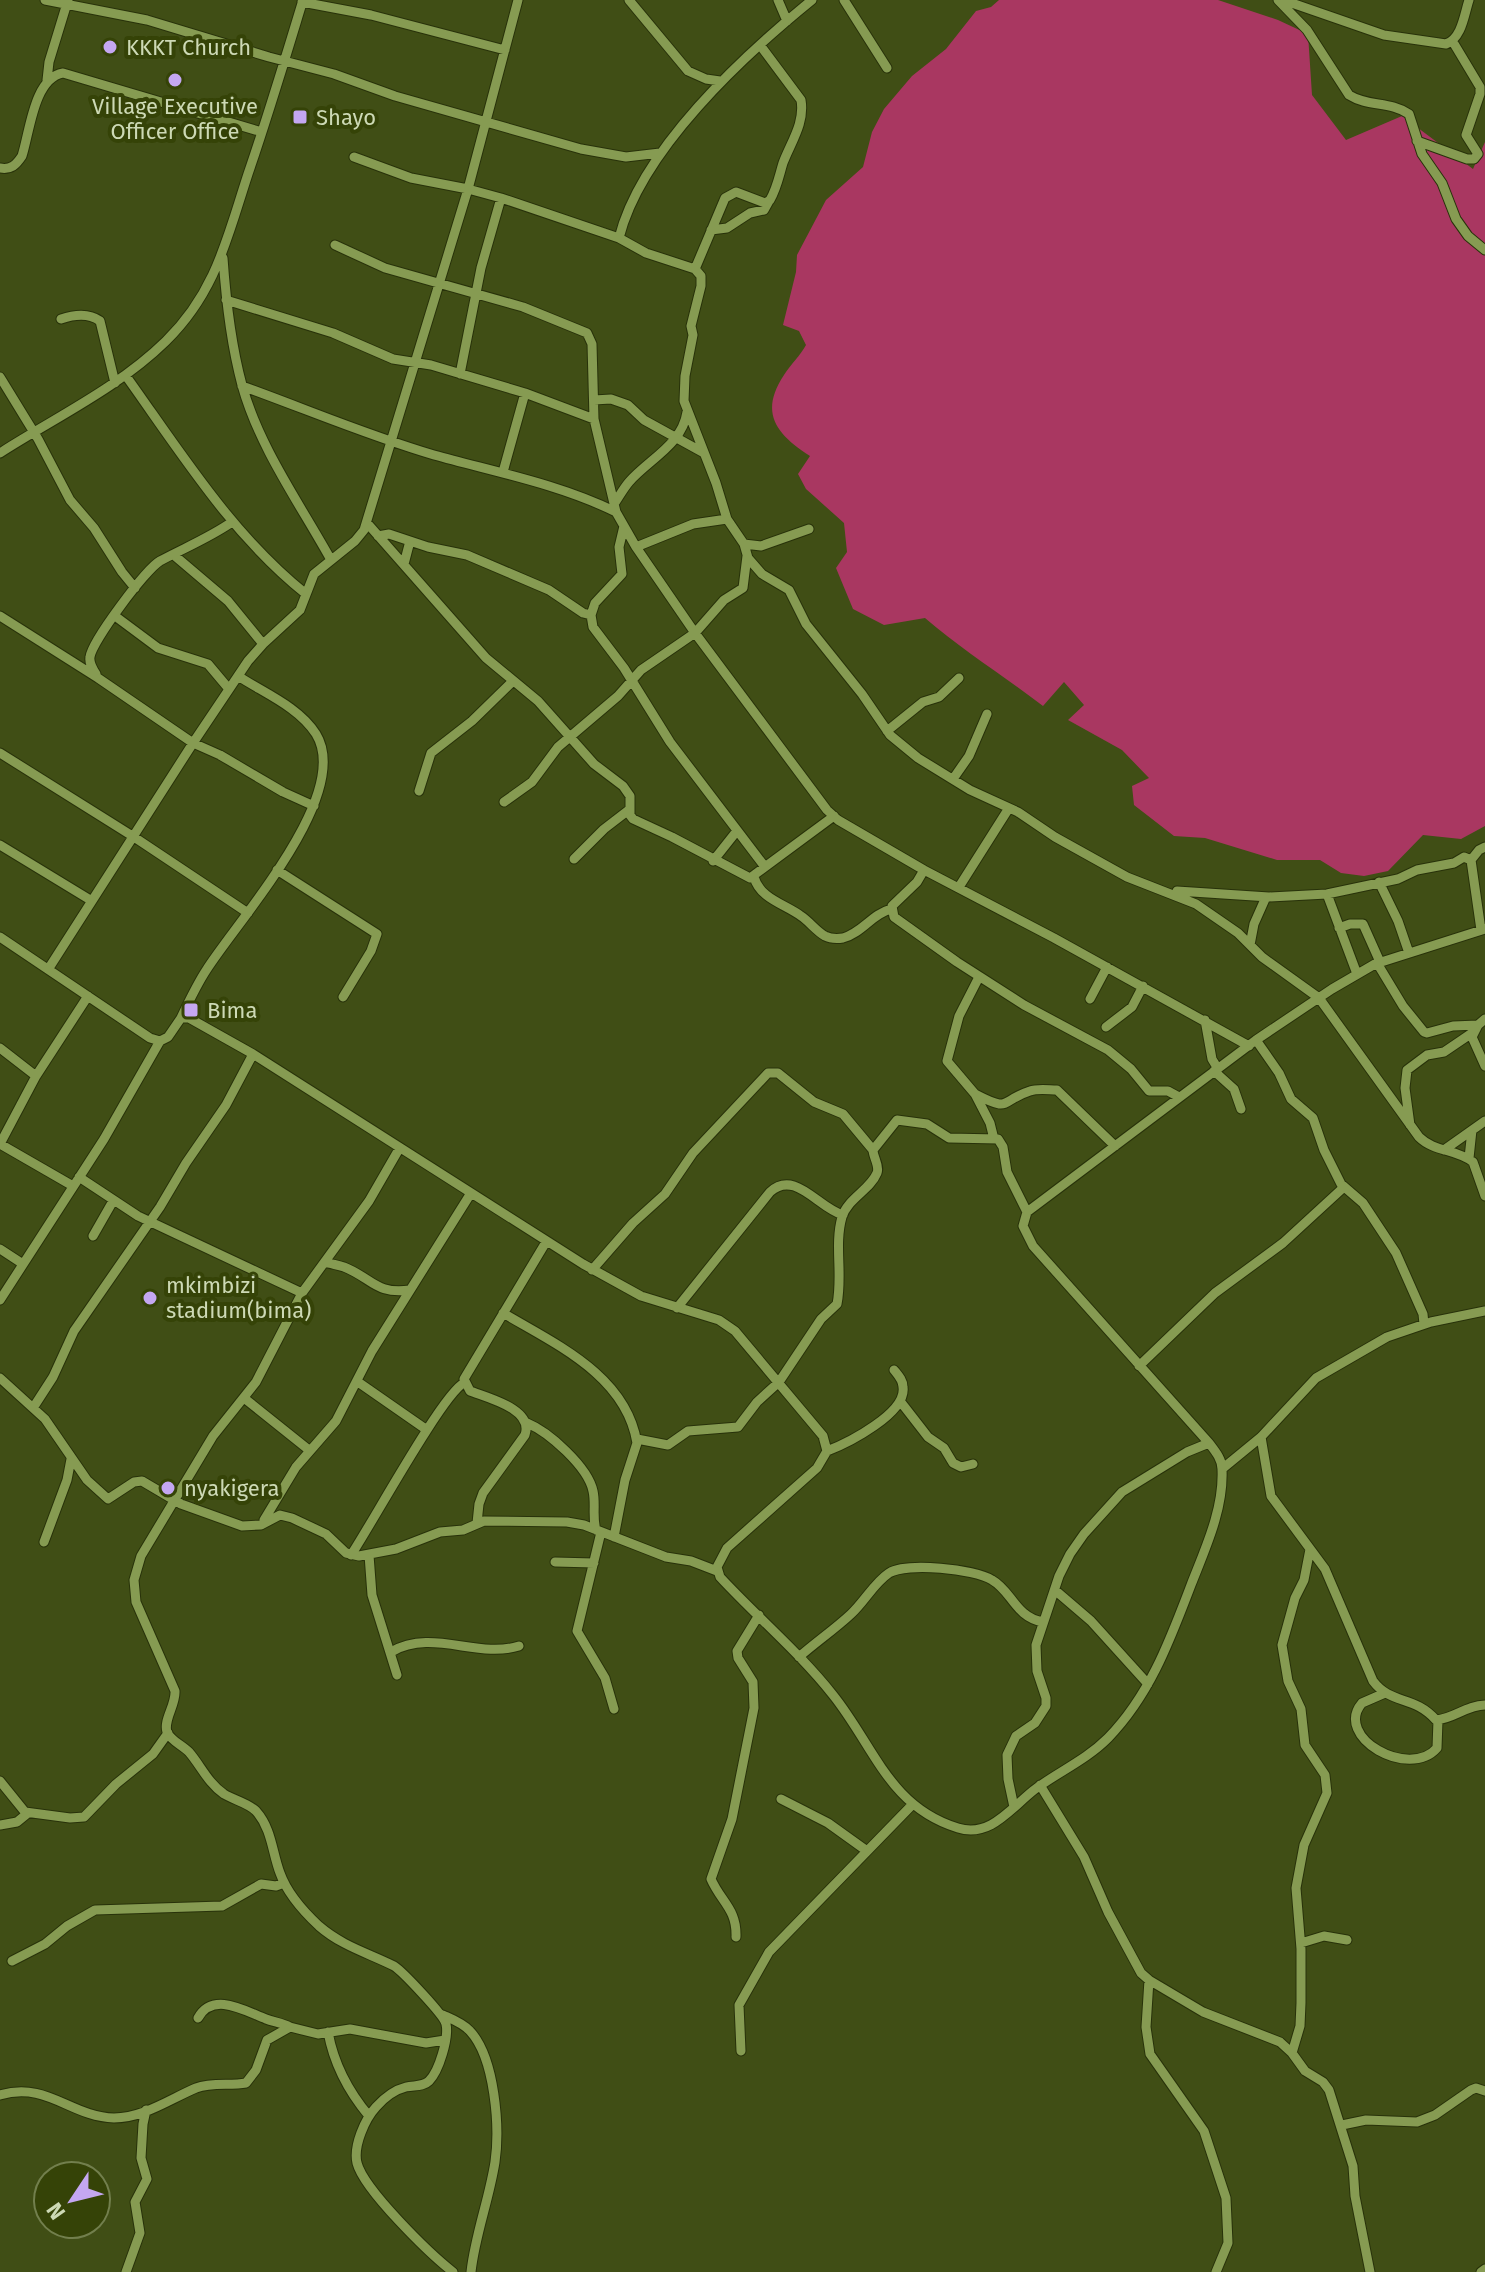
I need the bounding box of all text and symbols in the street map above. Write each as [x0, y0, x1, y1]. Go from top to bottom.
place label: KKKT Church [126, 34, 251, 61]
marker: KKKT Church [101, 38, 119, 56]
marker: Village Executive Officer Office [166, 71, 184, 89]
place label: Village Executive Officer Office [92, 93, 258, 145]
place label: Shayo [316, 104, 376, 131]
marker: Shayo [291, 108, 309, 126]
place label: Bima [207, 997, 257, 1024]
marker: Bima [182, 1001, 200, 1019]
place label: mkimbizi stadium(bima) [166, 1272, 311, 1324]
marker: mkimbizi stadium(bima) [141, 1289, 159, 1307]
place label: nyakigera [184, 1475, 279, 1502]
marker: nyakigera [159, 1479, 177, 1497]
north arrow [32, 2160, 112, 2240]
text: N [41, 2197, 71, 2225]

